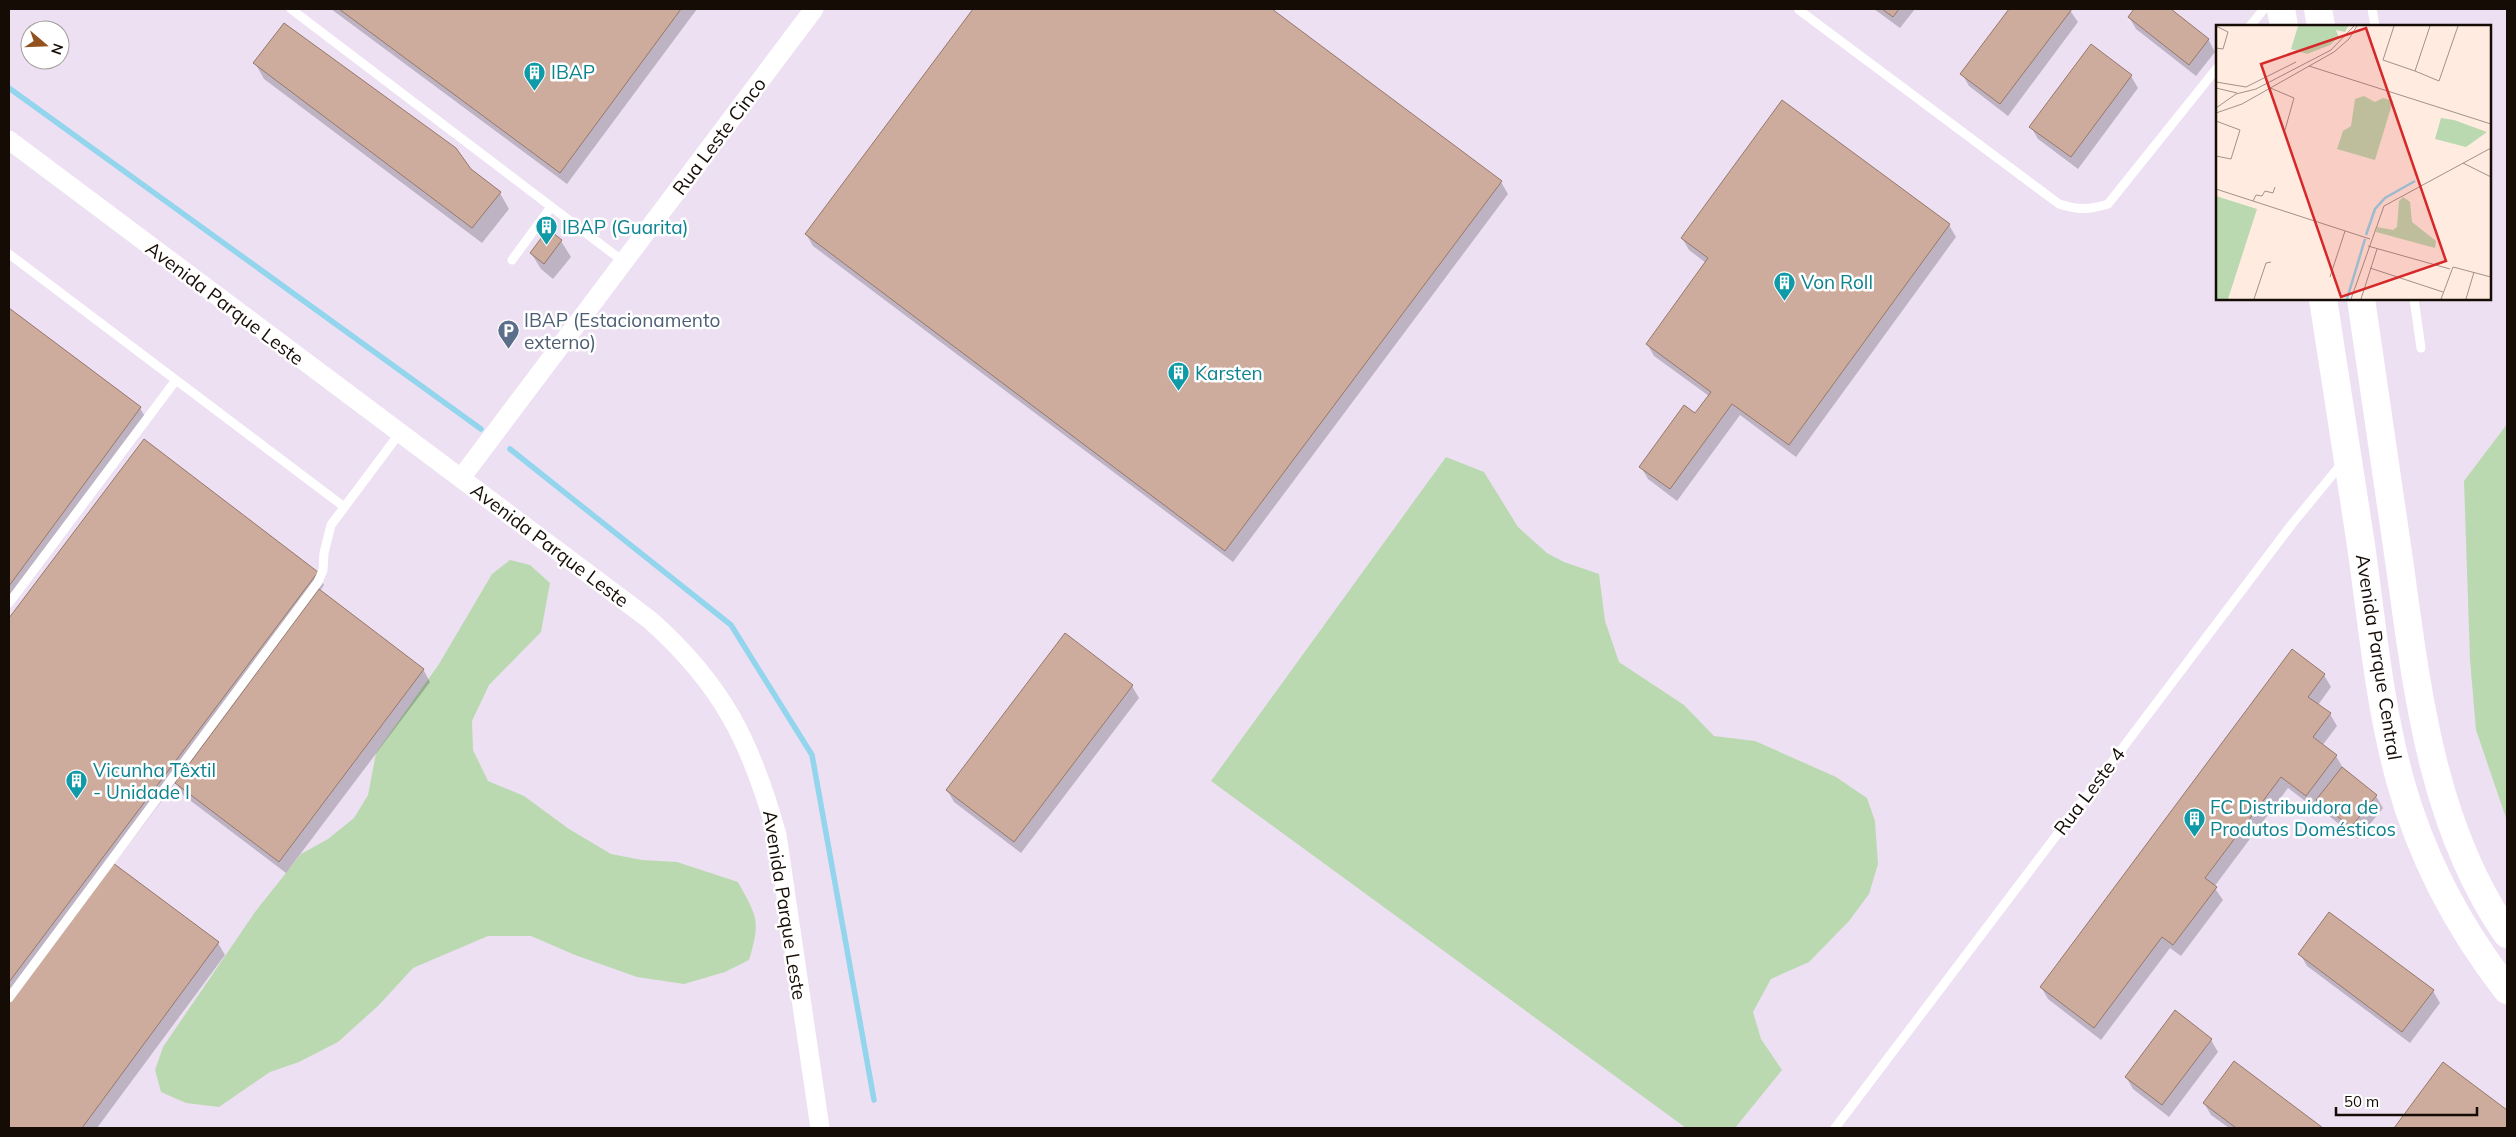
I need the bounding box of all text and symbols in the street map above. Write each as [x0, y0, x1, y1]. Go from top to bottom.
north arrow [20, 20, 70, 70]
inset map [2216, 25, 2491, 300]
text: N [47, 41, 68, 57]
building icon: IBAP [523, 60, 547, 91]
place label: IBAP [551, 60, 595, 84]
street label: Rua Leste Cinco [667, 72, 771, 200]
building icon: IBAP (Guarita) [534, 215, 558, 246]
place label: IBAP (Guarita) [562, 215, 689, 239]
street label: Avenida Parque Leste [141, 236, 309, 370]
building icon: Von Roll [1773, 270, 1797, 301]
place label: Von Roll [1801, 270, 1873, 294]
place label: IBAP (Estacionamento externo) [524, 308, 720, 354]
parking icon: IBAP (Estacionamento externo) [496, 319, 520, 350]
building icon: Karsten [1167, 361, 1191, 392]
place label: Karsten [1195, 361, 1263, 385]
street label: Avenida Parque Leste [466, 478, 634, 612]
street label: Avenida Parque Central [2351, 552, 2407, 762]
street label: Rua Leste 4 [2048, 742, 2130, 840]
place label: Vicunha Têxtil - Unidade I [93, 758, 216, 804]
building icon: Vicunha Têxtil - Unidade I [65, 769, 89, 800]
place label: FC Distribuidora de Produtos Domésticos [2210, 795, 2396, 841]
building icon: FC Distribuidora de Produtos Domésticos [2182, 806, 2206, 837]
street label: Avenida Parque Leste [758, 808, 812, 1002]
scale bar [2336, 1084, 2477, 1116]
text: 50 m [2344, 1092, 2379, 1111]

